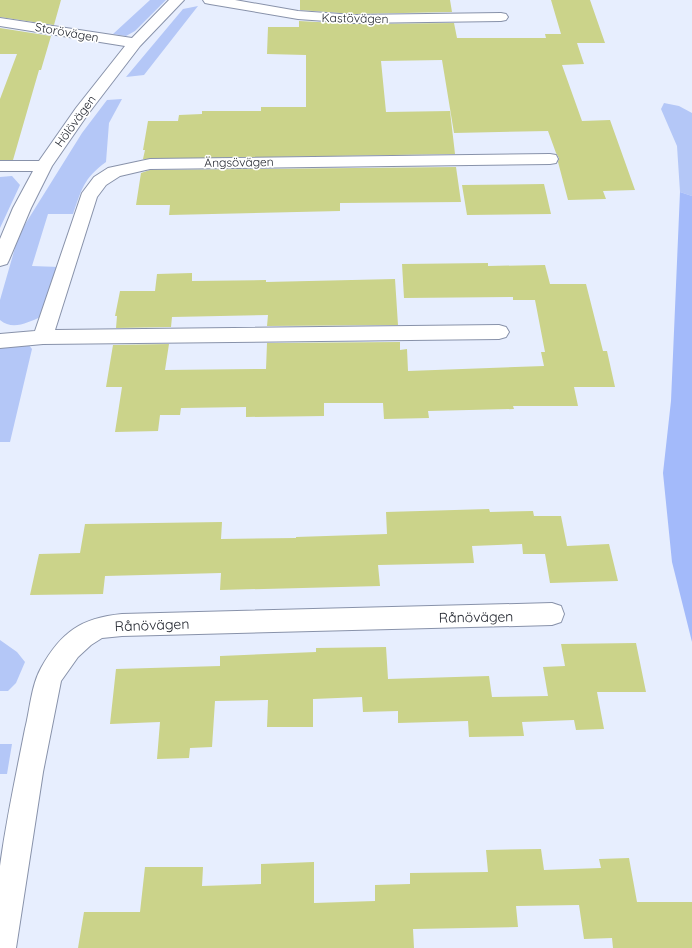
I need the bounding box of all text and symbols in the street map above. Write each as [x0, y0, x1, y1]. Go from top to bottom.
street label: Kastövägen [321, 10, 389, 26]
street label: Storövägen [34, 19, 100, 45]
street label: Hölövägen [51, 92, 99, 150]
street label: Ängsövägen [204, 154, 274, 170]
street label: Rånövägen [438, 607, 514, 627]
street label: Rånövägen [114, 615, 190, 635]

